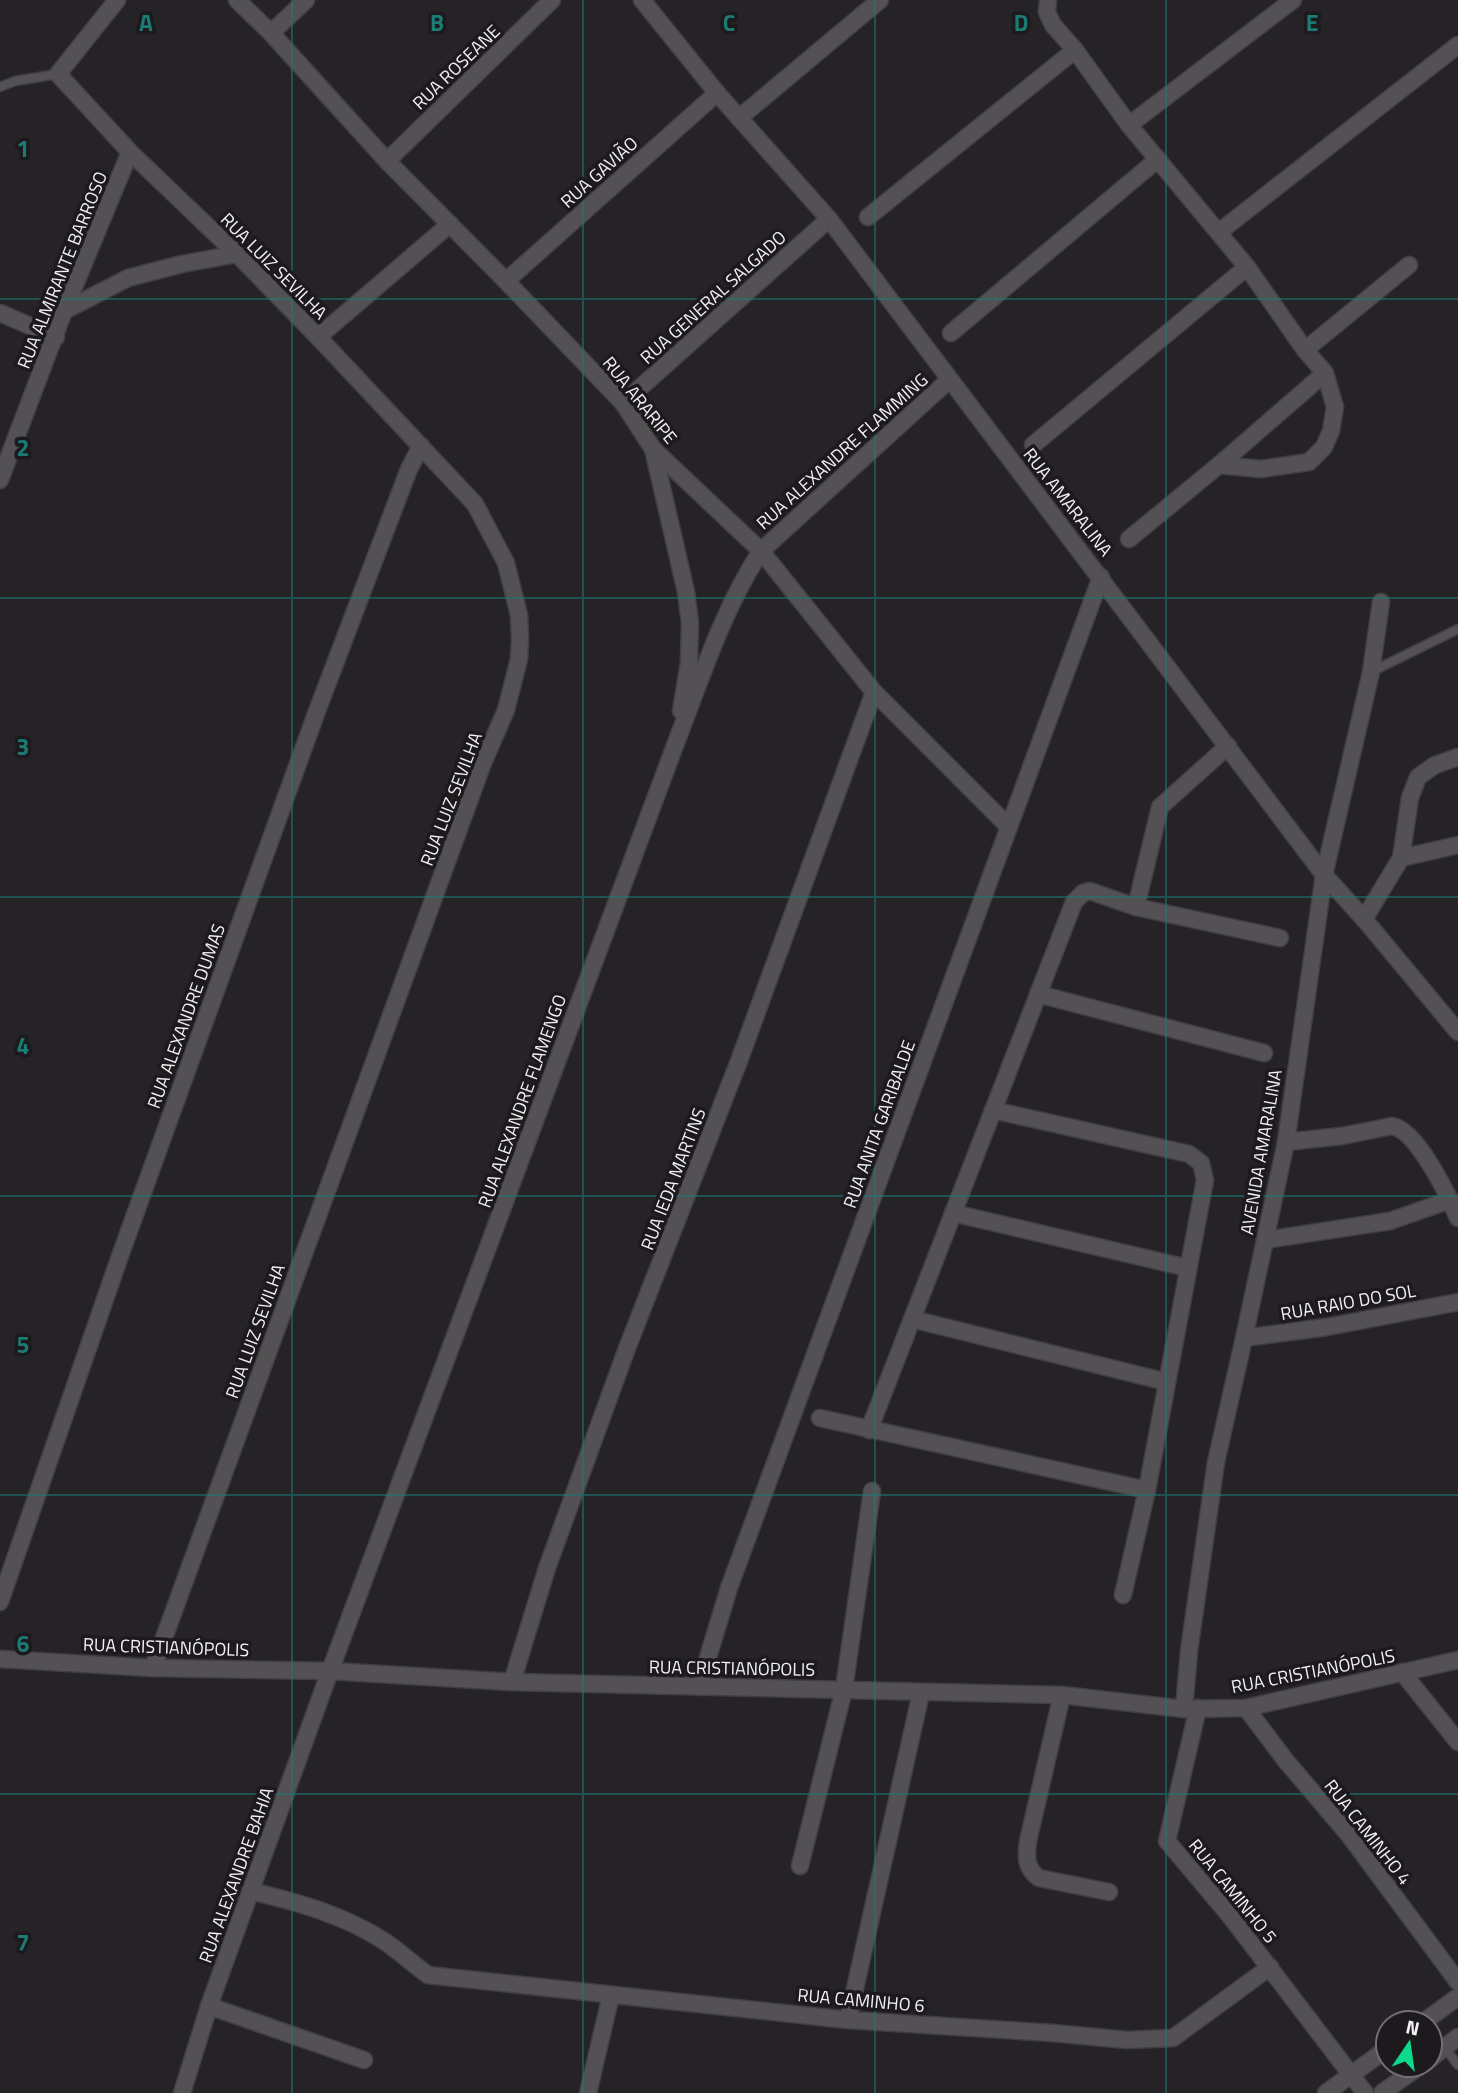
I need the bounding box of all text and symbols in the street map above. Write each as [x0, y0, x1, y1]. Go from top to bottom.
text: A [139, 5, 153, 40]
text: B [430, 5, 444, 40]
text: C [723, 5, 735, 40]
text: D [1014, 5, 1028, 40]
text: E [1306, 5, 1318, 40]
street label: RUA ROSEANE [406, 18, 506, 116]
street label: RUA GAVIÃO [554, 130, 644, 214]
text: 1 [17, 131, 29, 166]
street label: RUA ALMIRANTE BARROSO [10, 167, 114, 373]
street label: RUA LUIZ SEVILHA [214, 206, 334, 326]
street label: RUA GENERAL SALGADO [634, 224, 792, 370]
street label: RUA ARARIPE [596, 350, 684, 450]
street label: RUA ALEXANDRE FLAMMING [750, 366, 934, 536]
text: 2 [17, 430, 29, 465]
street label: RUA AMARALINA [1017, 442, 1119, 562]
street label: RUA LUIZ SEVILHA [413, 728, 489, 870]
text: 3 [17, 729, 29, 764]
street label: RUA ALEXANDRE DUMAS [140, 920, 232, 1112]
street label: RUA ALEXANDRE FLAMENGO [471, 991, 573, 1211]
text: 4 [17, 1028, 29, 1063]
street label: RUA ANITA GARIBALDE [836, 1036, 922, 1212]
street label: AVENIDA AMARALINA [1233, 1067, 1289, 1237]
street label: RUA IEDA MARTINS [633, 1104, 713, 1254]
street label: RUA LUIZ SEVILHA [218, 1260, 292, 1402]
street label: RUA RAIO DO SOL [1278, 1277, 1418, 1327]
text: 5 [17, 1327, 29, 1362]
text: 6 [17, 1626, 30, 1661]
street label: RUA CRISTIANÓPOLIS [82, 1631, 250, 1663]
street label: RUA CRISTIANÓPOLIS [1229, 1642, 1397, 1700]
street label: RUA CRISTIANÓPOLIS [649, 1653, 815, 1683]
street label: RUA CAMINHO 4 [1318, 1773, 1418, 1891]
street label: RUA ALEXANDRE BAHIA [192, 1783, 280, 1967]
street label: RUA CAMINHO 5 [1182, 1833, 1284, 1949]
text: 7 [17, 1925, 29, 1960]
street label: RUA CAMINHO 6 [796, 1981, 926, 2019]
north arrow [1374, 2009, 1444, 2079]
text: N [1403, 2011, 1423, 2043]

